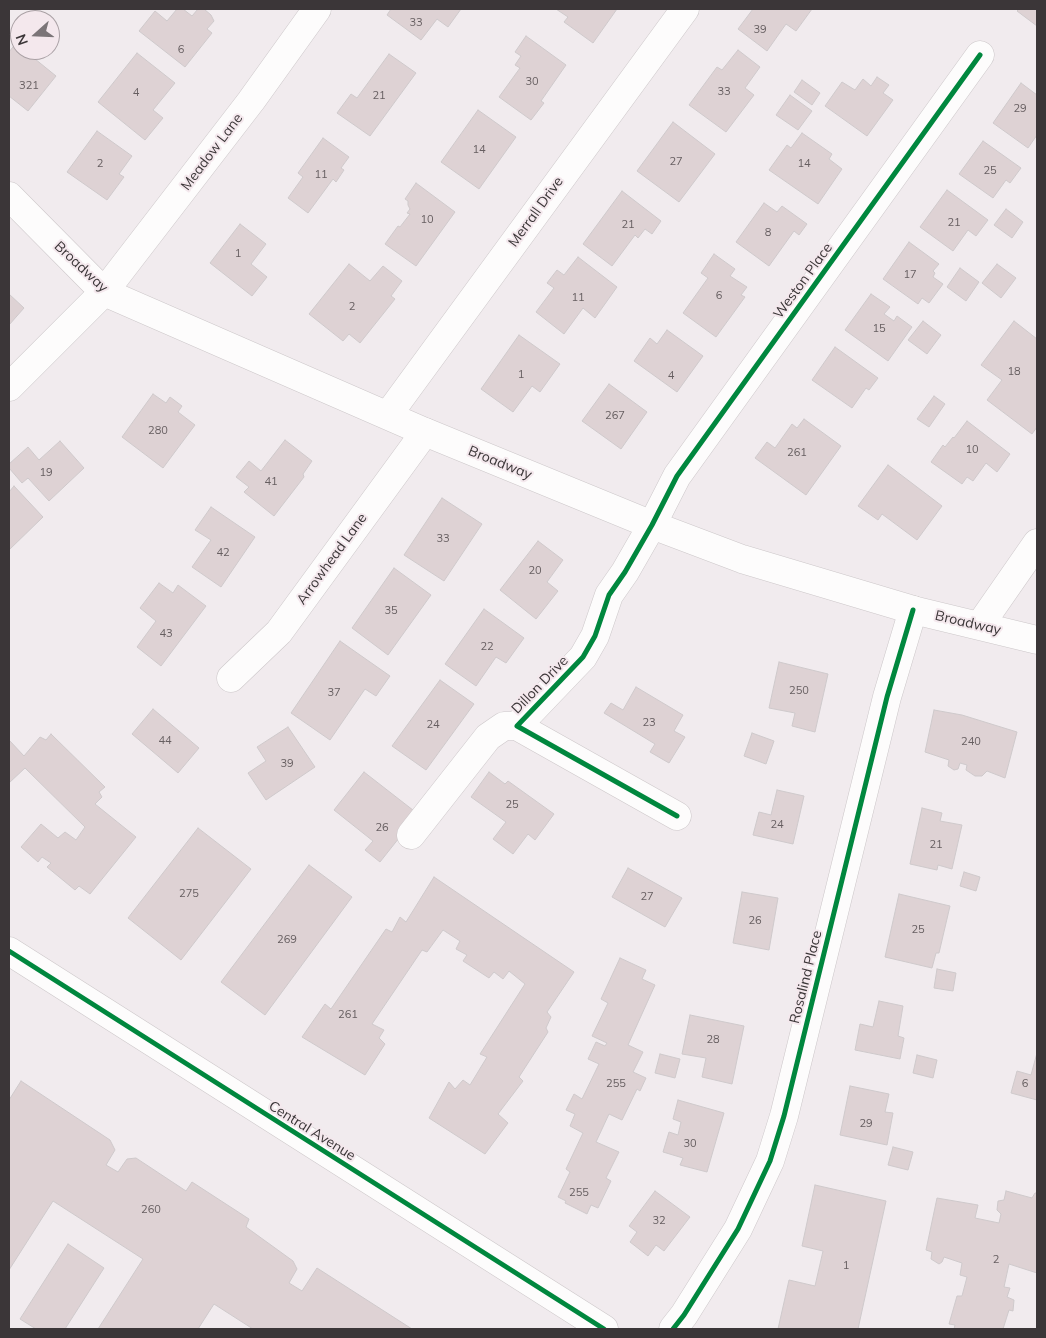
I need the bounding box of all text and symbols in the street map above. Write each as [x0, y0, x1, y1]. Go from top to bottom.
north arrow [10, 10, 60, 60]
house number: 33 [409, 16, 423, 30]
house number: 39 [753, 23, 767, 37]
text: N [12, 32, 32, 48]
house number: 6 [178, 43, 184, 57]
house number: 30 [525, 75, 539, 89]
house number: 321 [19, 79, 39, 93]
house number: 33 [717, 85, 731, 99]
house number: 4 [133, 86, 139, 100]
house number: 21 [372, 89, 386, 103]
house number: 29 [1013, 102, 1027, 116]
street label: Meadow Lane [178, 110, 246, 194]
house number: 14 [472, 143, 486, 157]
house number: 27 [669, 155, 683, 169]
house number: 2 [97, 157, 103, 171]
house number: 14 [797, 157, 811, 171]
house number: 25 [983, 164, 997, 178]
house number: 11 [314, 168, 328, 182]
street label: Merrall Drive [505, 174, 567, 250]
house number: 10 [420, 213, 434, 227]
house number: 21 [947, 216, 961, 230]
house number: 21 [621, 218, 635, 232]
house number: 8 [765, 226, 771, 240]
street label: Broadway [51, 238, 111, 296]
street label: Weston Place [770, 240, 836, 322]
house number: 1 [235, 247, 241, 261]
house number: 17 [903, 268, 917, 282]
house number: 6 [716, 289, 722, 303]
house number: 11 [571, 291, 585, 305]
house number: 2 [349, 300, 355, 314]
house number: 15 [872, 322, 886, 336]
house number: 18 [1007, 365, 1021, 379]
house number: 1 [518, 368, 524, 382]
house number: 4 [668, 369, 674, 383]
house number: 267 [605, 409, 625, 423]
house number: 280 [148, 424, 168, 438]
street label: Broadway [466, 443, 534, 483]
house number: 10 [965, 443, 979, 457]
house number: 261 [787, 446, 807, 460]
house number: 19 [39, 466, 53, 480]
house number: 41 [264, 475, 278, 489]
street label: Arrowhead Lane [293, 510, 371, 608]
house number: 33 [436, 532, 450, 546]
house number: 42 [216, 546, 230, 560]
house number: 20 [528, 564, 542, 578]
house number: 35 [384, 604, 398, 618]
street label: Broadway [933, 607, 1003, 639]
house number: 43 [159, 627, 173, 641]
house number: 22 [480, 640, 494, 654]
street label: Dillon Drive [508, 653, 572, 717]
house number: 250 [789, 684, 809, 698]
house number: 37 [327, 686, 341, 700]
house number: 23 [642, 716, 656, 730]
house number: 24 [426, 718, 440, 732]
house number: 44 [158, 734, 172, 748]
house number: 240 [961, 735, 981, 749]
house number: 39 [280, 757, 294, 771]
house number: 25 [505, 798, 519, 812]
house number: 24 [770, 818, 784, 832]
house number: 26 [375, 821, 389, 835]
house number: 21 [929, 838, 943, 852]
house number: 275 [179, 887, 199, 901]
house number: 27 [640, 890, 654, 904]
house number: 26 [748, 914, 762, 928]
house number: 25 [911, 923, 925, 937]
street label: Rosalind Place [786, 929, 826, 1025]
house number: 269 [277, 933, 297, 947]
house number: 261 [338, 1008, 358, 1022]
house number: 28 [706, 1033, 720, 1047]
house number: 255 [606, 1077, 626, 1091]
house number: 6 [1022, 1077, 1028, 1091]
street label: Central Avenue [266, 1098, 358, 1164]
house number: 29 [859, 1117, 873, 1131]
house number: 30 [683, 1137, 697, 1151]
house number: 255 [569, 1186, 589, 1200]
house number: 260 [141, 1203, 161, 1217]
house number: 32 [652, 1214, 666, 1228]
house number: 2 [993, 1253, 999, 1267]
house number: 1 [843, 1259, 849, 1273]

